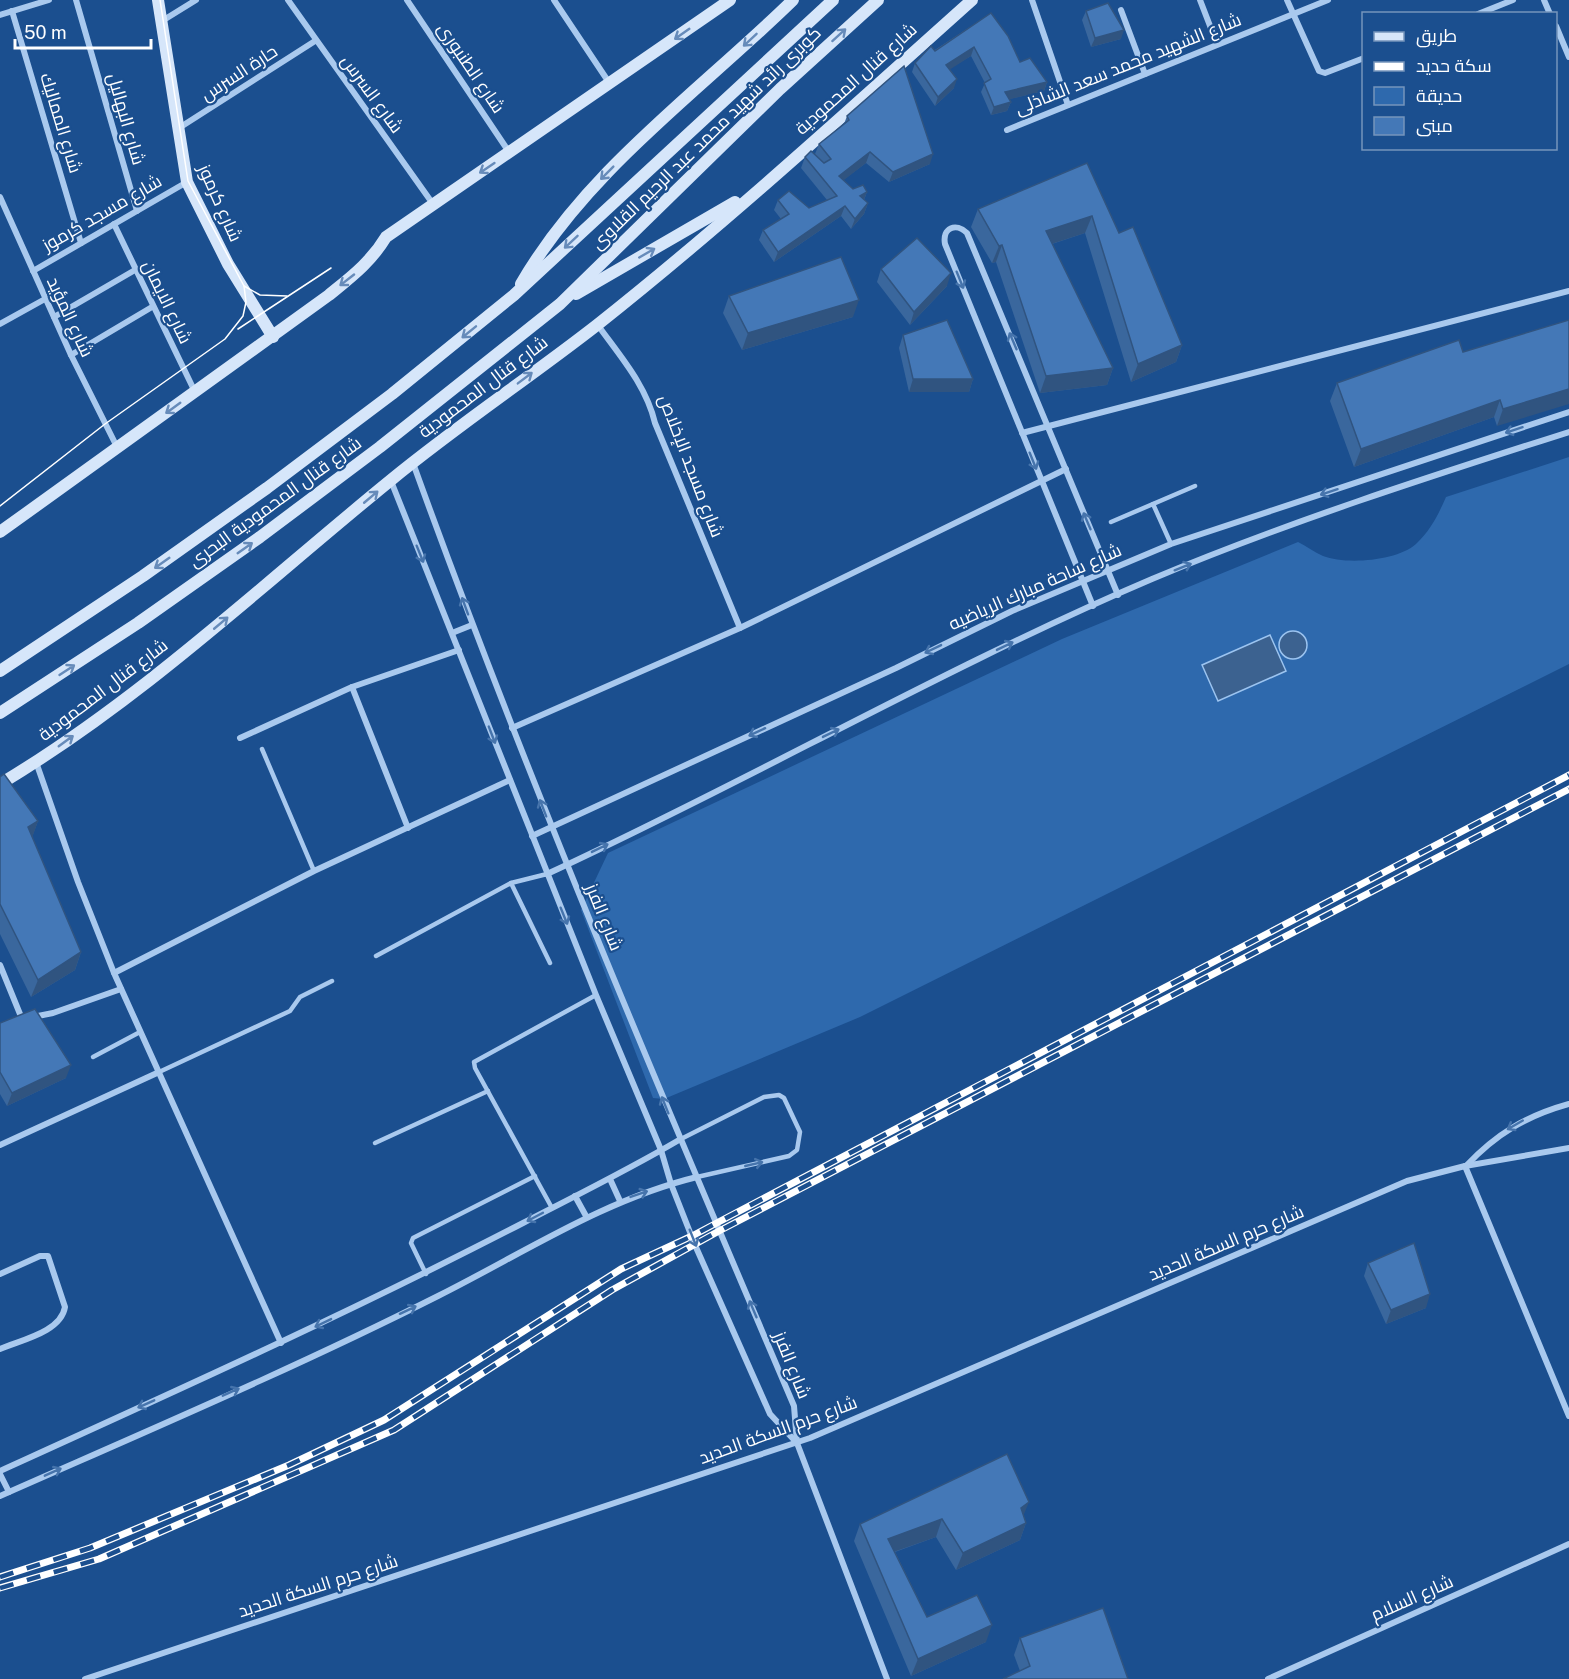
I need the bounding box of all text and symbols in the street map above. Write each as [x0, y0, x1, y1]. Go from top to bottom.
street label: شارع الشهيد محمد سعد الشاذلى [1012, 8, 1245, 120]
scale bar [15, 12, 152, 50]
legend [1362, 12, 1557, 150]
street label: شارع الطنبورى [432, 19, 509, 118]
street label: شارع قنال المحمودية [791, 19, 922, 140]
text: 50 m [24, 22, 67, 43]
street label: كوبرى رائد شهيد محمد عبد الرحيم القلاوى [586, 22, 826, 255]
text: طريق [1416, 25, 1457, 48]
one-way arrow [674, 28, 690, 40]
one-way arrow [831, 28, 846, 42]
one-way arrow [743, 33, 758, 47]
street label: حارة السرس [196, 40, 282, 106]
street label: شارع السرس [335, 51, 408, 138]
text: سكة حديد [1416, 55, 1492, 76]
street label: شارع المماليك [34, 70, 87, 176]
street label: شارع البهاليل [101, 71, 150, 168]
text: حديقة [1416, 85, 1462, 106]
text: مبنى [1416, 115, 1453, 137]
street label: شارع كرموز [192, 160, 247, 246]
one-way arrow [479, 162, 495, 174]
one-way arrow [600, 166, 615, 180]
street label: شارع مسجد كرموز [37, 170, 166, 258]
one-way arrow [564, 235, 579, 249]
one-way arrow [637, 247, 655, 258]
street label: شارع الايمان [137, 257, 197, 348]
one-way arrow [955, 271, 966, 289]
street label: شارع المؤيد [41, 273, 98, 361]
one-way arrow [339, 274, 355, 287]
one-way arrow [461, 325, 477, 338]
street label: شارع قنال المحمودية [414, 331, 553, 444]
one-way arrow [1007, 333, 1018, 351]
one-way arrow [517, 372, 533, 384]
street label: شارع مسجد الإخلاص [653, 392, 728, 541]
one-way arrow [165, 402, 181, 414]
one-way arrow [1504, 425, 1523, 436]
street label: شارع قنال المحمودية البحرى [184, 432, 366, 573]
one-way arrow [1028, 451, 1039, 470]
one-way arrow [1320, 487, 1338, 498]
one-way arrow [363, 490, 378, 504]
one-way arrow [1081, 513, 1092, 531]
street label: شارع ساحة مبارك الرياضيه [945, 539, 1125, 636]
one-way arrow [236, 542, 253, 554]
one-way arrow [415, 544, 426, 563]
one-way arrow [155, 557, 171, 569]
one-way arrow [1174, 561, 1192, 572]
one-way arrow [458, 598, 469, 616]
one-way arrow [213, 616, 229, 629]
street label: شارع قنال المحمودية [34, 634, 173, 747]
one-way arrow [996, 640, 1014, 651]
one-way arrow [925, 644, 943, 656]
one-way arrow [58, 663, 75, 676]
one-way arrow [487, 725, 498, 744]
one-way arrow [748, 727, 766, 738]
one-way arrow [821, 727, 839, 738]
one-way arrow [58, 735, 74, 747]
one-way arrow [537, 799, 548, 818]
one-way arrow [590, 842, 608, 853]
street label: شارع الفرز [579, 879, 627, 954]
one-way arrow [559, 907, 570, 925]
one-way arrow [659, 1096, 670, 1115]
one-way arrow [1507, 1119, 1524, 1131]
one-way arrow [744, 1158, 763, 1169]
one-way arrow [629, 1188, 648, 1199]
street label: شارع حرم السكة الحديد [1145, 1200, 1308, 1287]
one-way arrow [527, 1212, 545, 1223]
one-way arrow [688, 1228, 699, 1247]
one-way arrow [747, 1300, 758, 1318]
one-way arrow [399, 1303, 417, 1315]
one-way arrow [315, 1317, 333, 1329]
street label: شارع الفرز [767, 1327, 815, 1402]
one-way arrow [222, 1386, 240, 1397]
street label: شارع حرم السكة الحديد [696, 1391, 861, 1470]
one-way arrow [138, 1399, 156, 1411]
one-way arrow [44, 1465, 62, 1477]
street label: شارع حرم السكة الحديد [235, 1550, 401, 1623]
street label: شارع السلام [1367, 1570, 1457, 1627]

